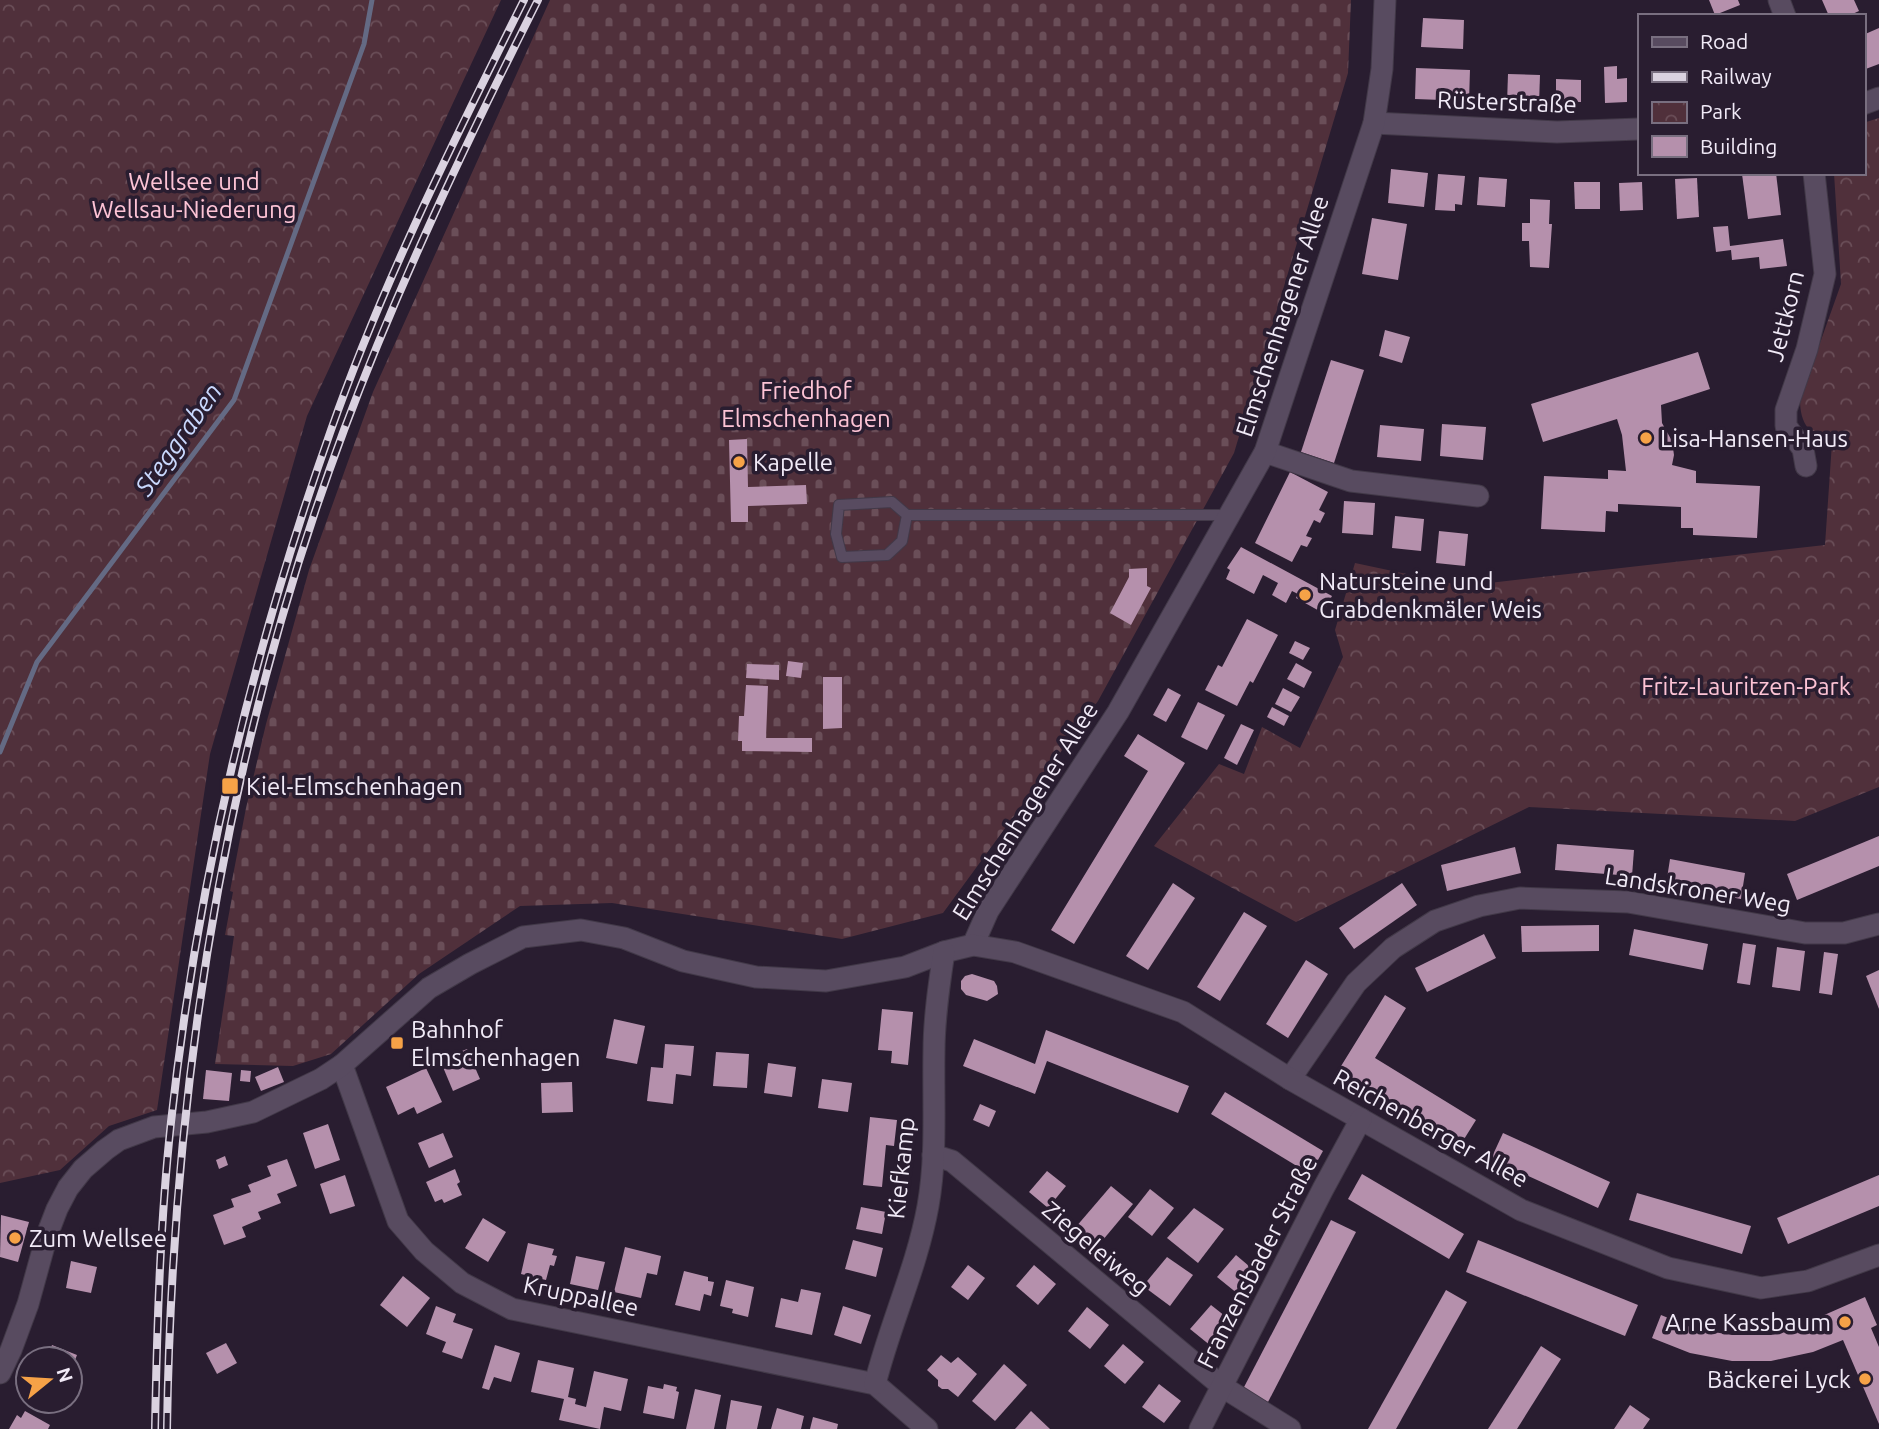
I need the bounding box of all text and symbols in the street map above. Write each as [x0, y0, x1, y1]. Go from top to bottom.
legend [1638, 14, 1865, 175]
text: Road [1700, 29, 1748, 53]
text: Railway [1700, 64, 1772, 88]
street label: Rüsterstraße [1437, 86, 1577, 118]
text: Park [1700, 99, 1742, 123]
text: Building [1700, 134, 1777, 158]
park label: Wellsee und Wellsau-Niederung [92, 168, 296, 223]
street label: Elmschenhagener Allee [1230, 192, 1334, 440]
street label: Jettkorn [1761, 268, 1809, 364]
water label: Steggraben [128, 377, 227, 501]
park label: Friedhof Elmschenhagen [721, 377, 891, 432]
place label: Lisa-Hansen-Haus [1660, 425, 1848, 452]
marker: Lisa-Hansen-Haus [1638, 430, 1654, 446]
place label: Kapelle [753, 449, 833, 476]
marker: Kapelle [731, 454, 747, 470]
place label: Natursteine und Grabdenkmäler Weis [1319, 568, 1542, 623]
marker: Natursteine und Grabdenkmäler Weis [1297, 587, 1313, 603]
park label: Fritz-Lauritzen-Park [1641, 673, 1851, 700]
street label: Elmschenhagener Allee [947, 697, 1103, 925]
place label: Kiel-Elmschenhagen [246, 773, 463, 800]
marker: Kiel-Elmschenhagen [220, 776, 240, 796]
street label: Landskroner Weg [1603, 862, 1793, 918]
place label: Bahnhof Elmschenhagen [411, 1016, 581, 1071]
marker: Bahnhof Elmschenhagen [389, 1035, 405, 1051]
street label: Reichenberger Allee [1329, 1063, 1533, 1193]
street label: Kiefkamp [882, 1116, 920, 1220]
street label: Franzensbader Straße [1192, 1151, 1322, 1373]
street label: Ziegeleiweg [1037, 1196, 1155, 1300]
place label: Zum Wellsee [29, 1225, 167, 1252]
marker: Zum Wellsee [7, 1230, 23, 1246]
street label: Kruppallee [521, 1271, 641, 1321]
place label: Arne Kassbaum [1665, 1309, 1831, 1336]
marker: Arne Kassbaum [1837, 1314, 1853, 1330]
north arrow [14, 1345, 84, 1415]
text: N [53, 1365, 78, 1385]
place label: Bäckerei Lyck [1707, 1366, 1851, 1393]
marker: Bäckerei Lyck [1857, 1371, 1873, 1387]

